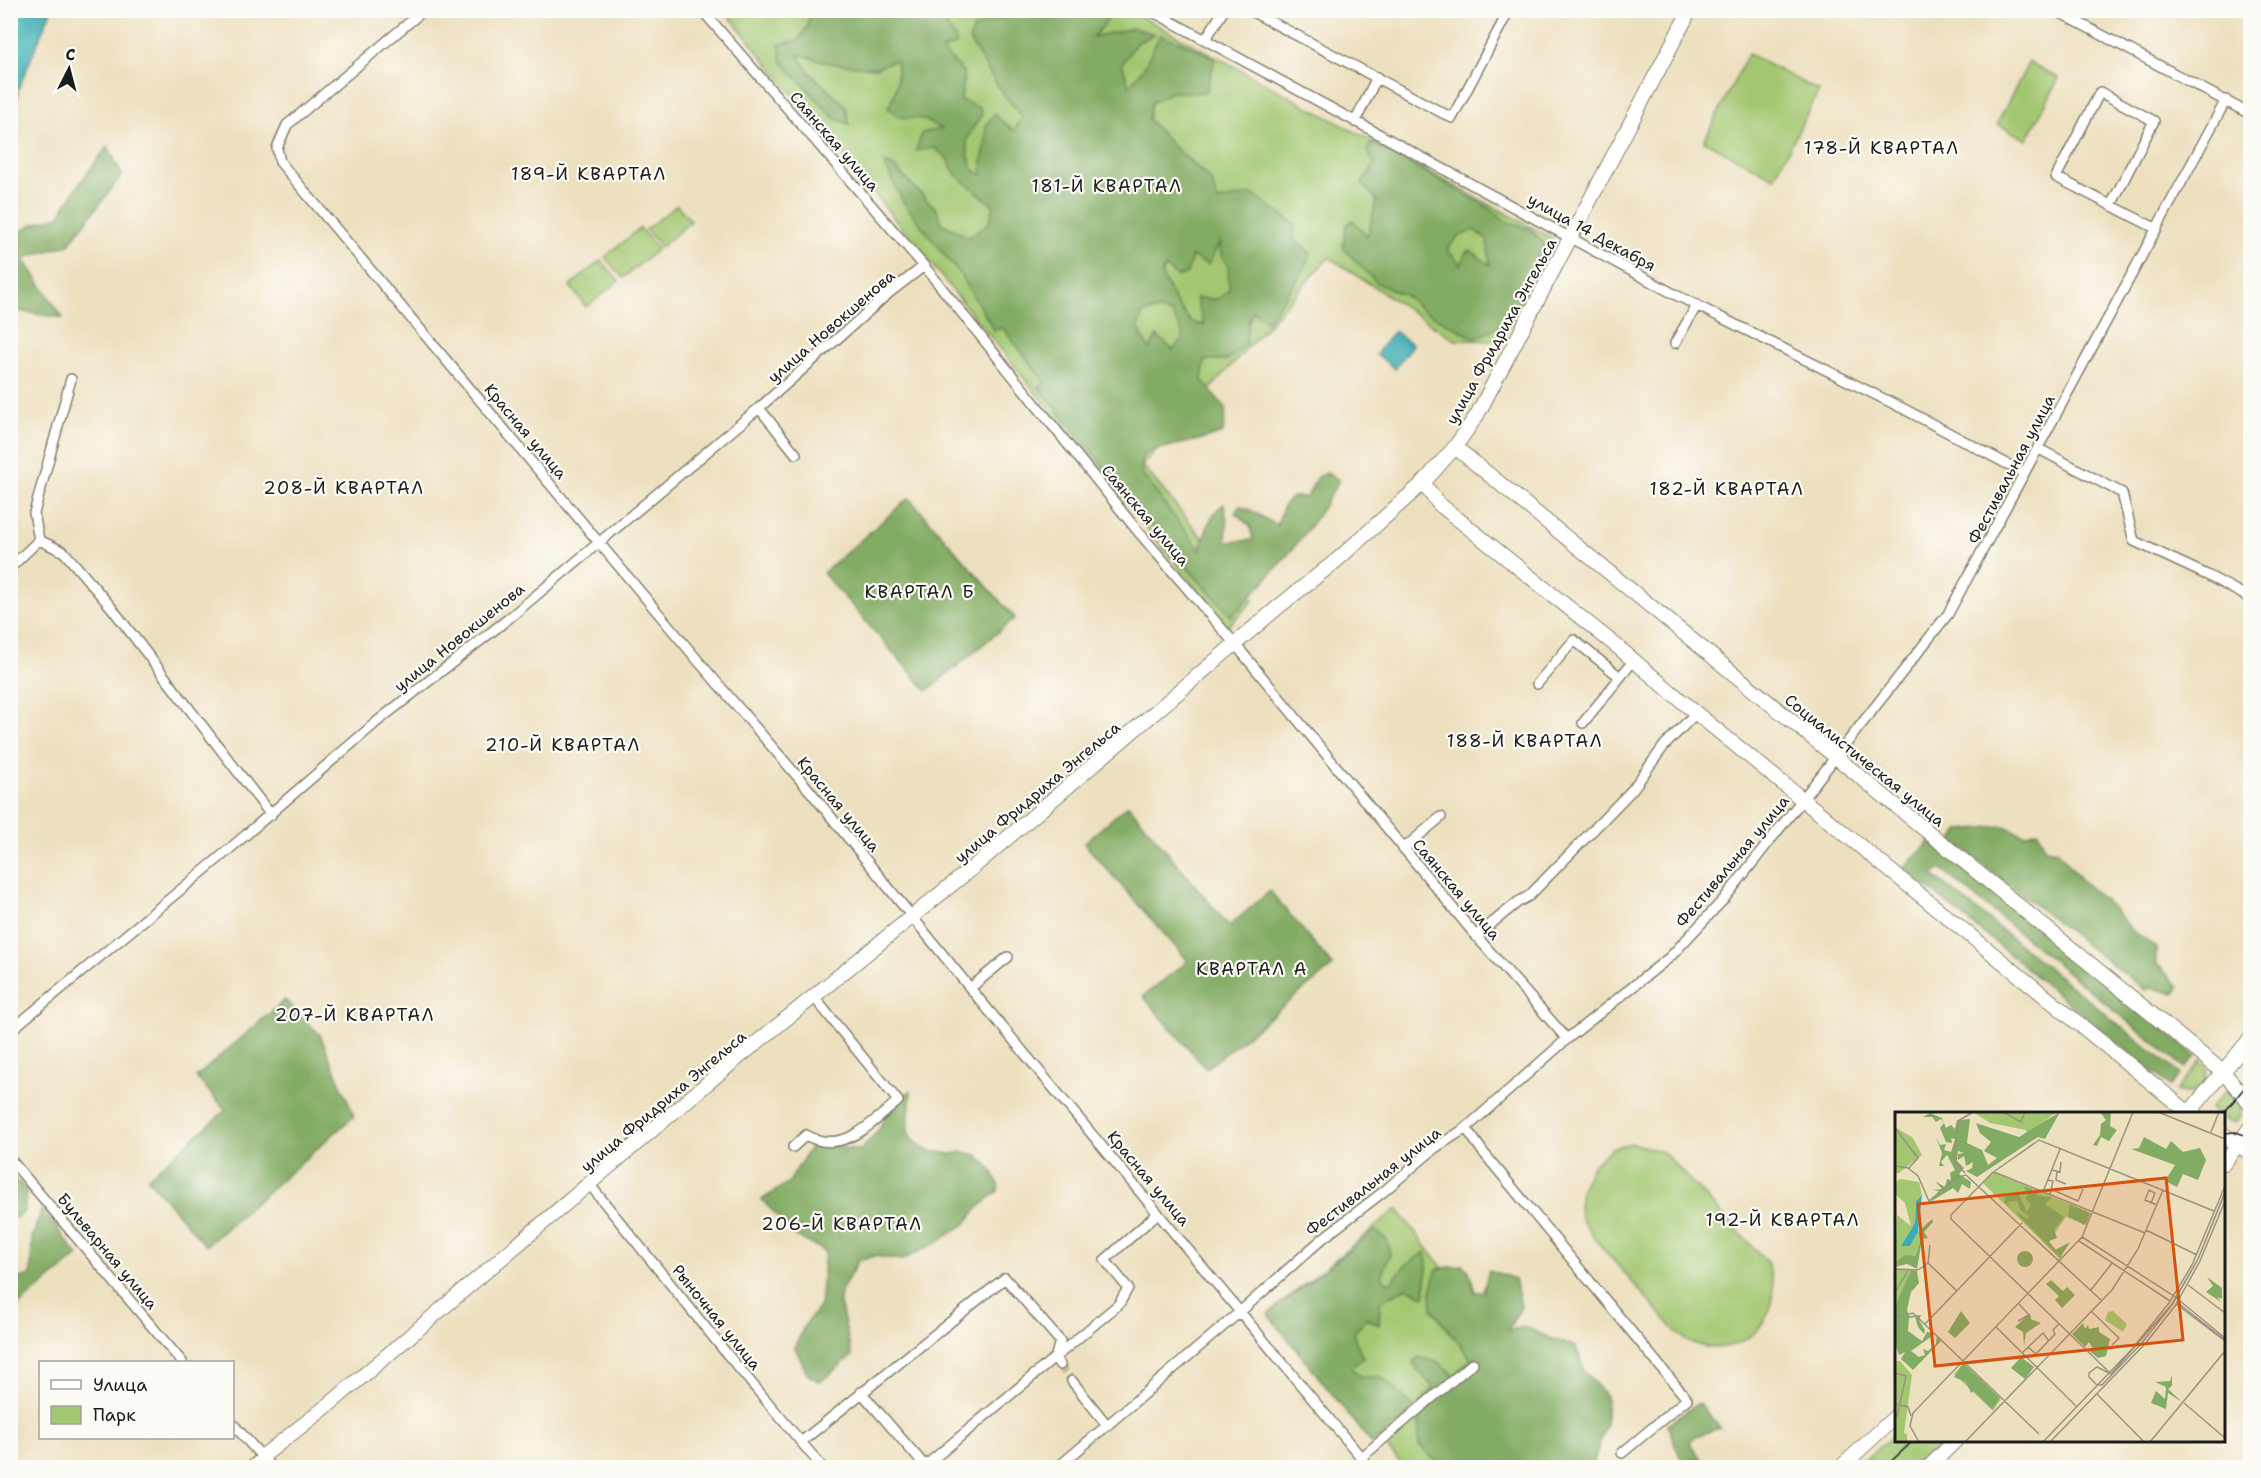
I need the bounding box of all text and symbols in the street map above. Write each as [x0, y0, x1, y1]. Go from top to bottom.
north arrow [39, 39, 99, 99]
text: С [65, 44, 77, 66]
street label: Саянская улица [785, 87, 884, 196]
district label: 178-Й КВАРТАЛ [1804, 136, 1960, 160]
district label: 189-Й КВАРТАЛ [511, 162, 667, 186]
district label: 181-Й КВАРТАЛ [1031, 174, 1183, 198]
street label: улица 14 Декабря [1524, 189, 1659, 276]
street label: улица Фридриха Энгельса [1441, 234, 1562, 428]
street label: улица Новокшенова [763, 265, 899, 387]
street label: Красная улица [480, 379, 572, 483]
street label: Фестивальная улица [1963, 391, 2060, 548]
street label: Саянская улица [1097, 460, 1194, 570]
district label: 208-Й КВАРТАЛ [263, 476, 425, 500]
district label: 182-Й КВАРТАЛ [1649, 477, 1805, 501]
street label: улица Новокшенова [390, 578, 529, 697]
district label: КВАРТАЛ Б [865, 580, 975, 604]
street label: Социалистическая улица [1780, 689, 1949, 831]
street label: улица Фридриха Энгельса [950, 717, 1125, 868]
district label: 188-Й КВАРТАЛ [1447, 729, 1603, 753]
district label: 210-Й КВАРТАЛ [485, 733, 641, 757]
street label: Красная улица [793, 752, 885, 856]
street label: Фестивальная улица [1671, 791, 1794, 932]
street label: Саянская улица [1408, 834, 1505, 944]
district label: КВАРТАЛ А [1196, 957, 1308, 981]
district label: 207-Й КВАРТАЛ [275, 1003, 435, 1027]
street label: улица Фридриха Энгельса [576, 1026, 751, 1177]
inset map [1895, 1112, 2225, 1442]
street label: Фестивальная улица [1301, 1122, 1445, 1241]
street label: Красная улица [1103, 1126, 1195, 1230]
street label: Бульварная улица [53, 1189, 163, 1314]
district label: 192-Й КВАРТАЛ [1706, 1208, 1860, 1232]
district label: 206-Й КВАРТАЛ [761, 1212, 923, 1236]
street label: Рыночная улица [668, 1260, 766, 1375]
legend [39, 1361, 234, 1439]
text: Улица [93, 1373, 147, 1397]
text: Парк [93, 1403, 136, 1427]

